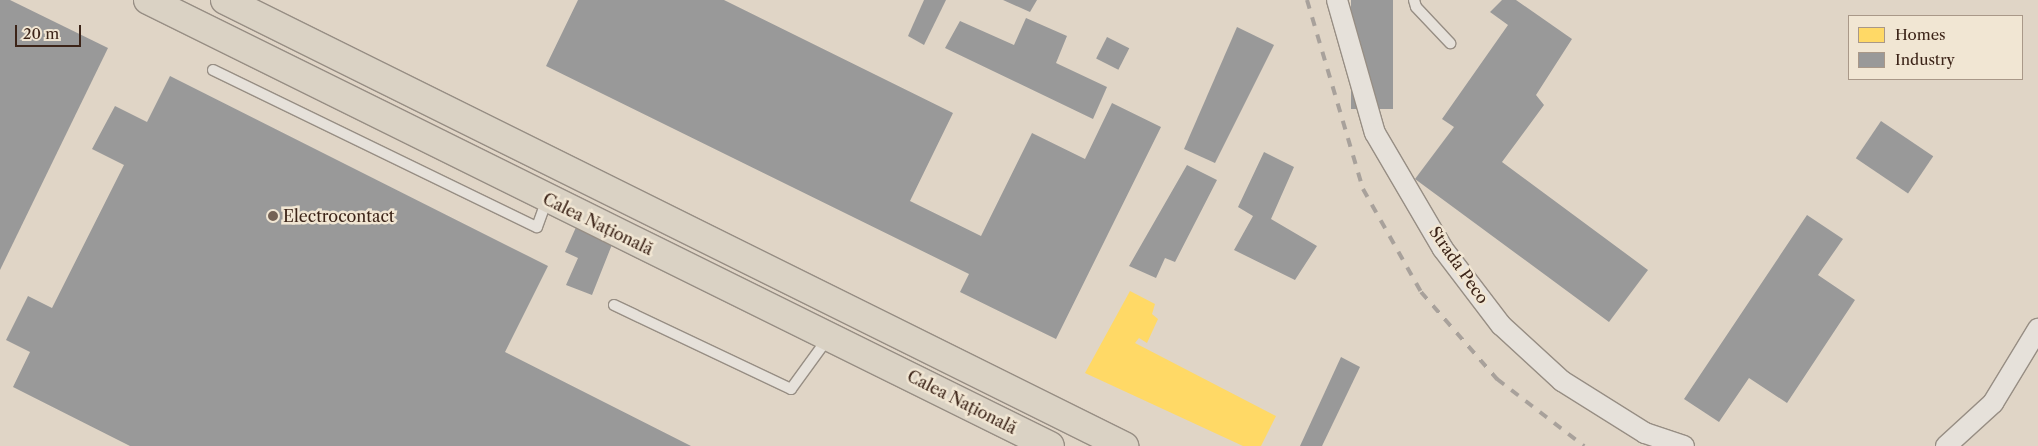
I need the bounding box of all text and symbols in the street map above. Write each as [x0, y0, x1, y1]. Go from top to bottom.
scale bar [18, 15, 84, 47]
legend [1848, 15, 2023, 80]
text: 20 m [23, 24, 59, 43]
text: Homes [1895, 25, 1946, 44]
text: Industry [1895, 50, 1955, 69]
street label: Calea Națională [540, 189, 656, 259]
place label: Electrocontact [283, 206, 395, 226]
marker: Electrocontact [267, 210, 279, 222]
street label: Strada Peco [1425, 223, 1493, 307]
street label: Calea Națională [904, 366, 1020, 438]

